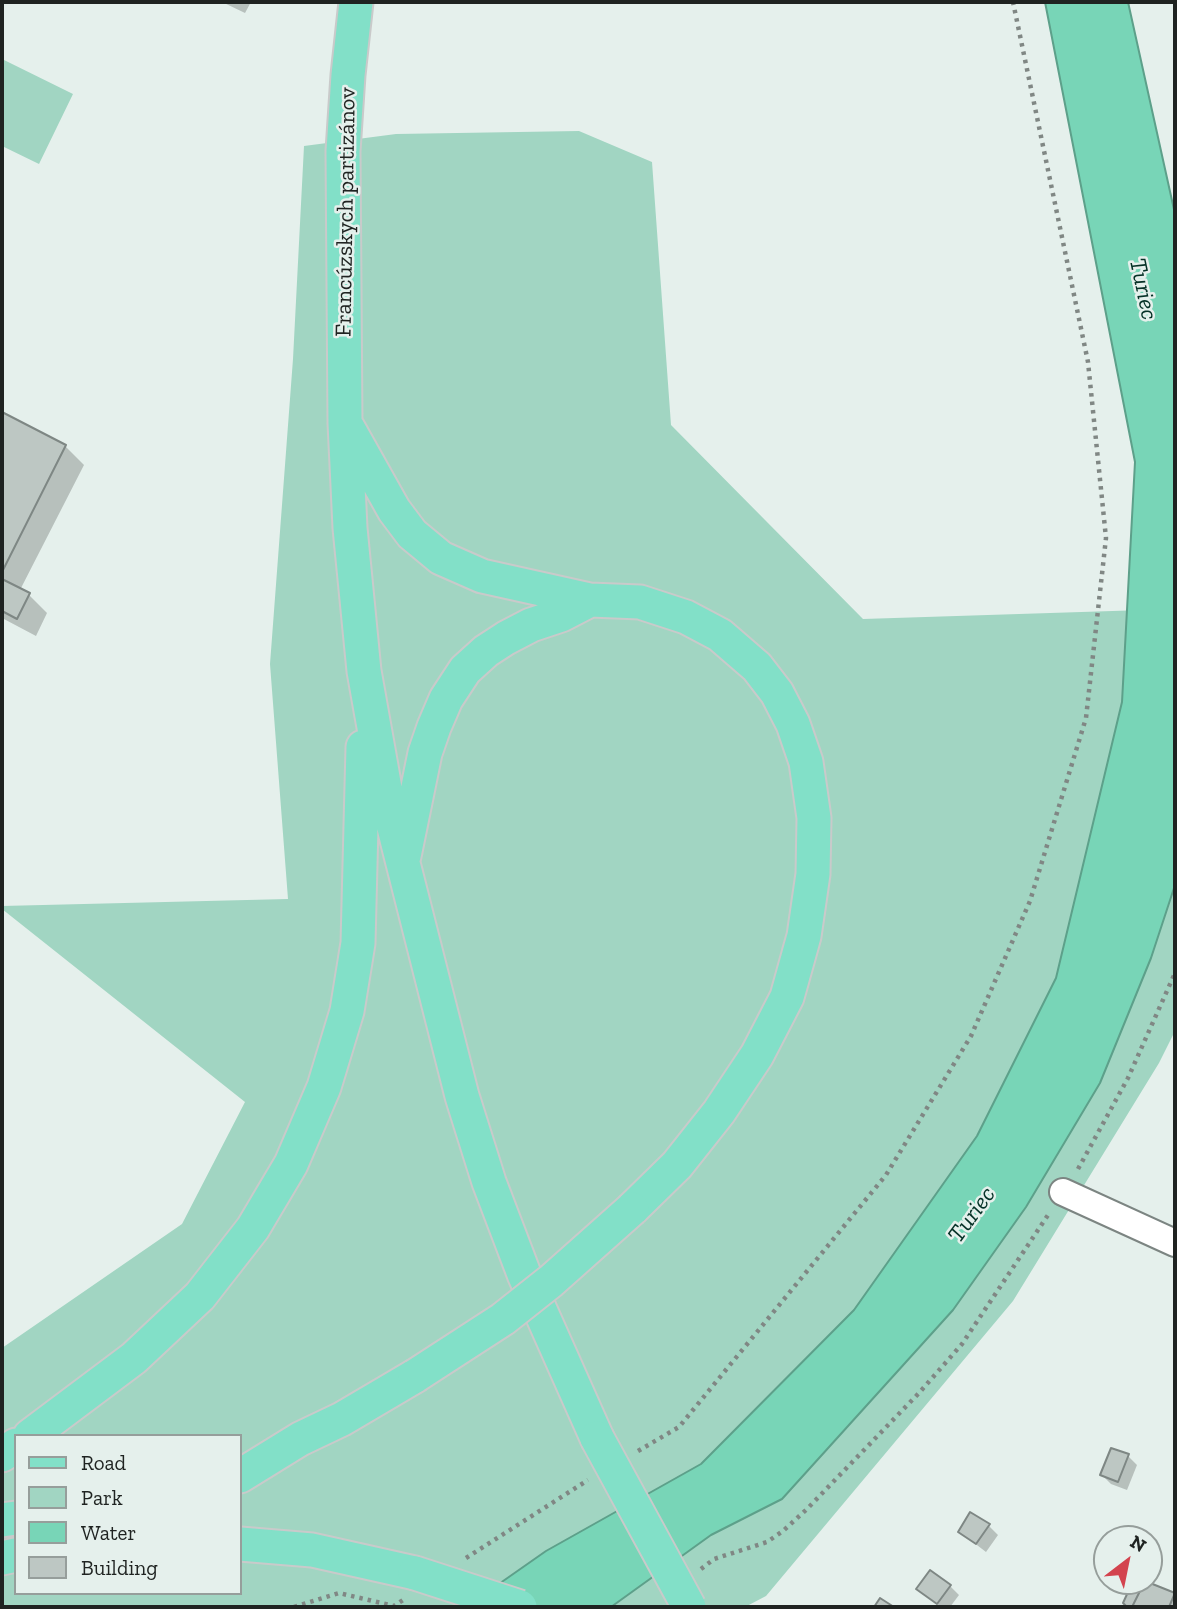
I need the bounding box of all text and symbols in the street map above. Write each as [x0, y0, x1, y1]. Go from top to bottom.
street label: Francúzskych partizánov [330, 87, 362, 337]
water label: Turiec [1122, 255, 1164, 323]
water label: Turiec [942, 1181, 1002, 1249]
legend [14, 1434, 242, 1595]
text: Road [81, 1450, 126, 1475]
text: Park [81, 1485, 123, 1510]
text: Water [81, 1520, 136, 1545]
north arrow [1093, 1525, 1163, 1595]
text: N [1126, 1530, 1151, 1557]
text: Building [81, 1555, 158, 1580]

